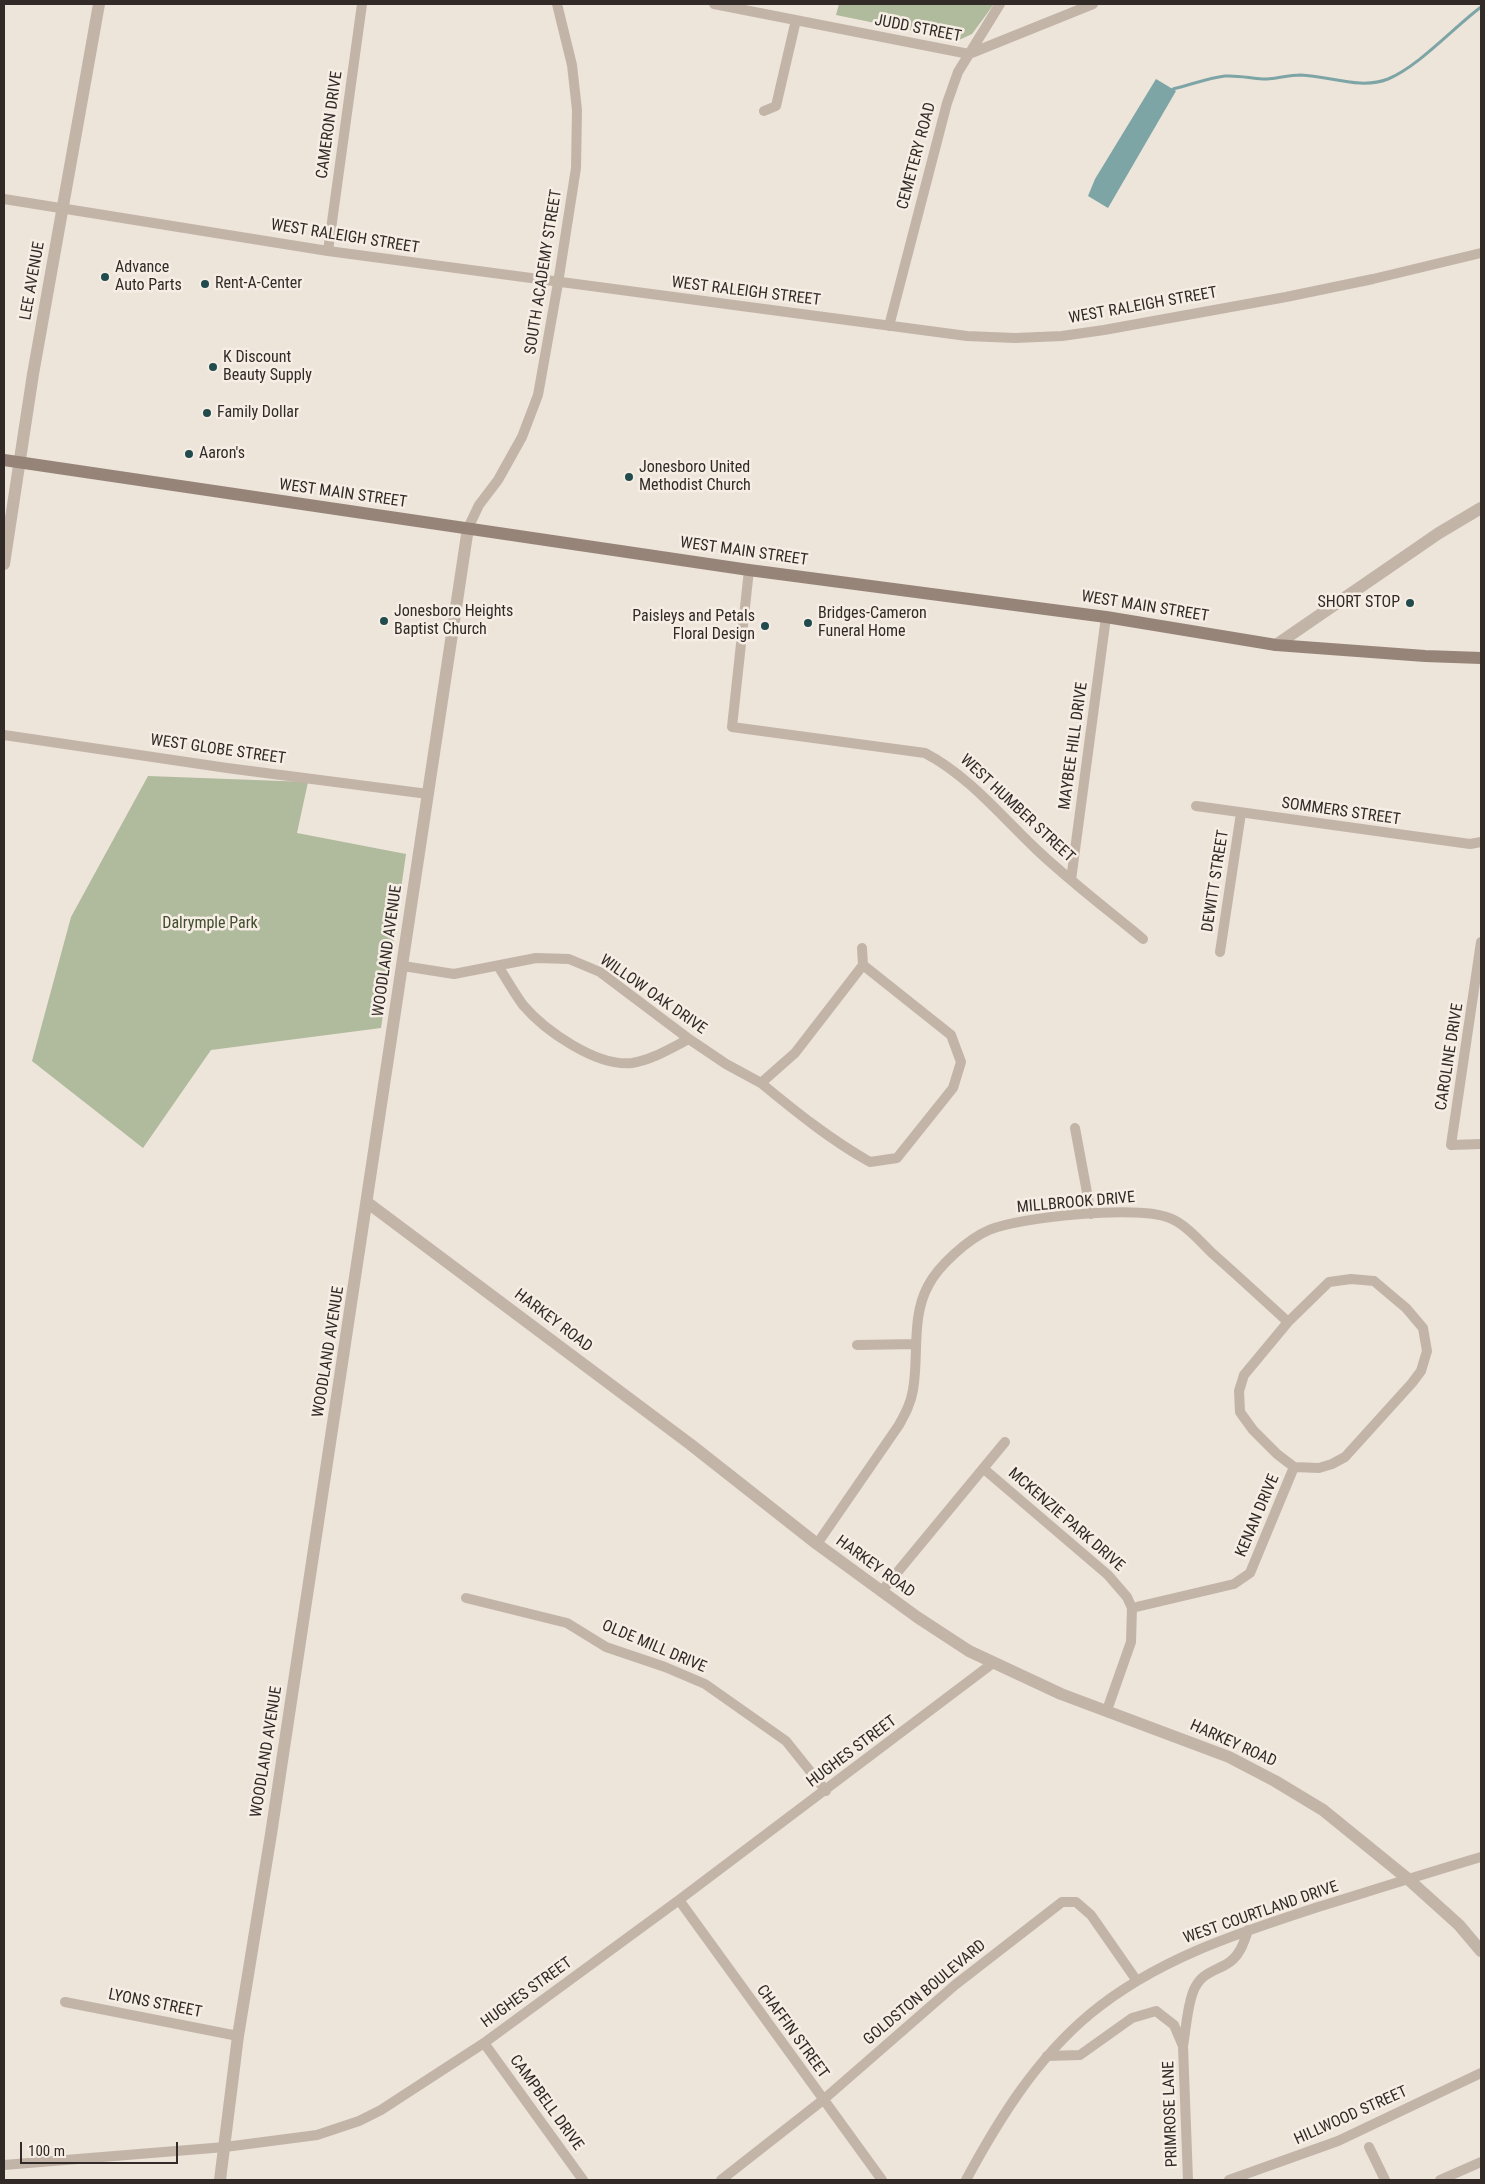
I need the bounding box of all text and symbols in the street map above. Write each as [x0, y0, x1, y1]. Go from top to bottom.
street label: JUDD STREET [873, 11, 963, 47]
street label: CAMERON DRIVE [313, 70, 347, 180]
street label: CEMETERY ROAD [893, 100, 941, 212]
street label: SOUTH ACADEMY STREET [521, 188, 567, 356]
street label: WEST RALEIGH STREET [269, 216, 421, 258]
street label: LEE AVENUE [17, 240, 49, 322]
place label: Advance Auto Parts [115, 258, 182, 296]
marker: Advance Auto Parts [99, 271, 111, 283]
street label: WEST RALEIGH STREET [670, 273, 822, 311]
place label: Rent-A-Center [215, 274, 302, 294]
marker: Rent-A-Center [199, 278, 211, 290]
street label: WEST RALEIGH STREET [1067, 283, 1219, 329]
place label: K Discount Beauty Supply [223, 348, 312, 386]
marker: K Discount Beauty Supply [207, 361, 219, 373]
place label: Family Dollar [217, 403, 299, 423]
marker: Family Dollar [201, 407, 213, 419]
place label: Aaron's [199, 444, 245, 464]
marker: Aaron's [183, 448, 195, 460]
place label: Jonesboro United Methodist Church [639, 458, 751, 496]
marker: Jonesboro United Methodist Church [623, 471, 635, 483]
street label: WEST MAIN STREET [278, 476, 408, 512]
street label: WEST MAIN STREET [679, 534, 809, 570]
street label: WEST MAIN STREET [1080, 587, 1210, 627]
place label: SHORT STOP [1317, 593, 1400, 613]
marker: SHORT STOP [1404, 597, 1416, 609]
place label: Jonesboro Heights Baptist Church [394, 602, 513, 640]
place label: Bridges-Cameron Funeral Home [818, 604, 927, 642]
place label: Paisleys and Petals Floral Design [632, 607, 755, 645]
marker: Jonesboro Heights Baptist Church [378, 615, 390, 627]
marker: Bridges-Cameron Funeral Home [802, 617, 814, 629]
marker: Paisleys and Petals Floral Design [759, 620, 771, 632]
street label: MAYBEE HILL DRIVE [1056, 681, 1092, 811]
street label: WEST GLOBE STREET [149, 731, 287, 769]
street label: WEST HUMBER STREET [956, 751, 1078, 867]
street label: SOMMERS STREET [1280, 794, 1402, 830]
street label: DEWITT STREET [1198, 829, 1234, 933]
street label: WOODLAND AVENUE [369, 884, 407, 1018]
park label: Dalrymple Park [162, 914, 258, 934]
street label: WILLOW OAK DRIVE [596, 951, 710, 1039]
street label: CAROLINE DRIVE [1432, 1002, 1468, 1112]
street label: MILLBROOK DRIVE [1016, 1188, 1136, 1218]
street label: WOODLAND AVENUE [309, 1285, 349, 1419]
street label: HARKEY ROAD [510, 1285, 596, 1357]
street label: MCKENZIE PARK DRIVE [1004, 1464, 1128, 1576]
street label: KENAN DRIVE [1232, 1472, 1284, 1560]
street label: HARKEY ROAD [832, 1532, 918, 1602]
street label: OLDE MILL DRIVE [599, 1616, 709, 1678]
street label: WOODLAND AVENUE [247, 1685, 287, 1819]
street label: HUGHES STREET [803, 1712, 901, 1792]
street label: HARKEY ROAD [1187, 1716, 1279, 1772]
street label: WEST COURTLAND DRIVE [1181, 1877, 1341, 1949]
street label: GOLDSTON BOULEVARD [860, 1936, 990, 2050]
street label: HUGHES STREET [478, 1954, 576, 2032]
street label: CHAFFIN STREET [752, 1982, 832, 2082]
street label: LYONS STREET [107, 1986, 203, 2022]
street label: CAMPBELL DRIVE [505, 2051, 587, 2155]
street label: PRIMROSE LANE [1160, 2061, 1182, 2167]
street label: HILLWOOD STREET [1291, 2082, 1411, 2150]
scale bar [22, 2132, 180, 2164]
text: 100 m [28, 2142, 65, 2160]

